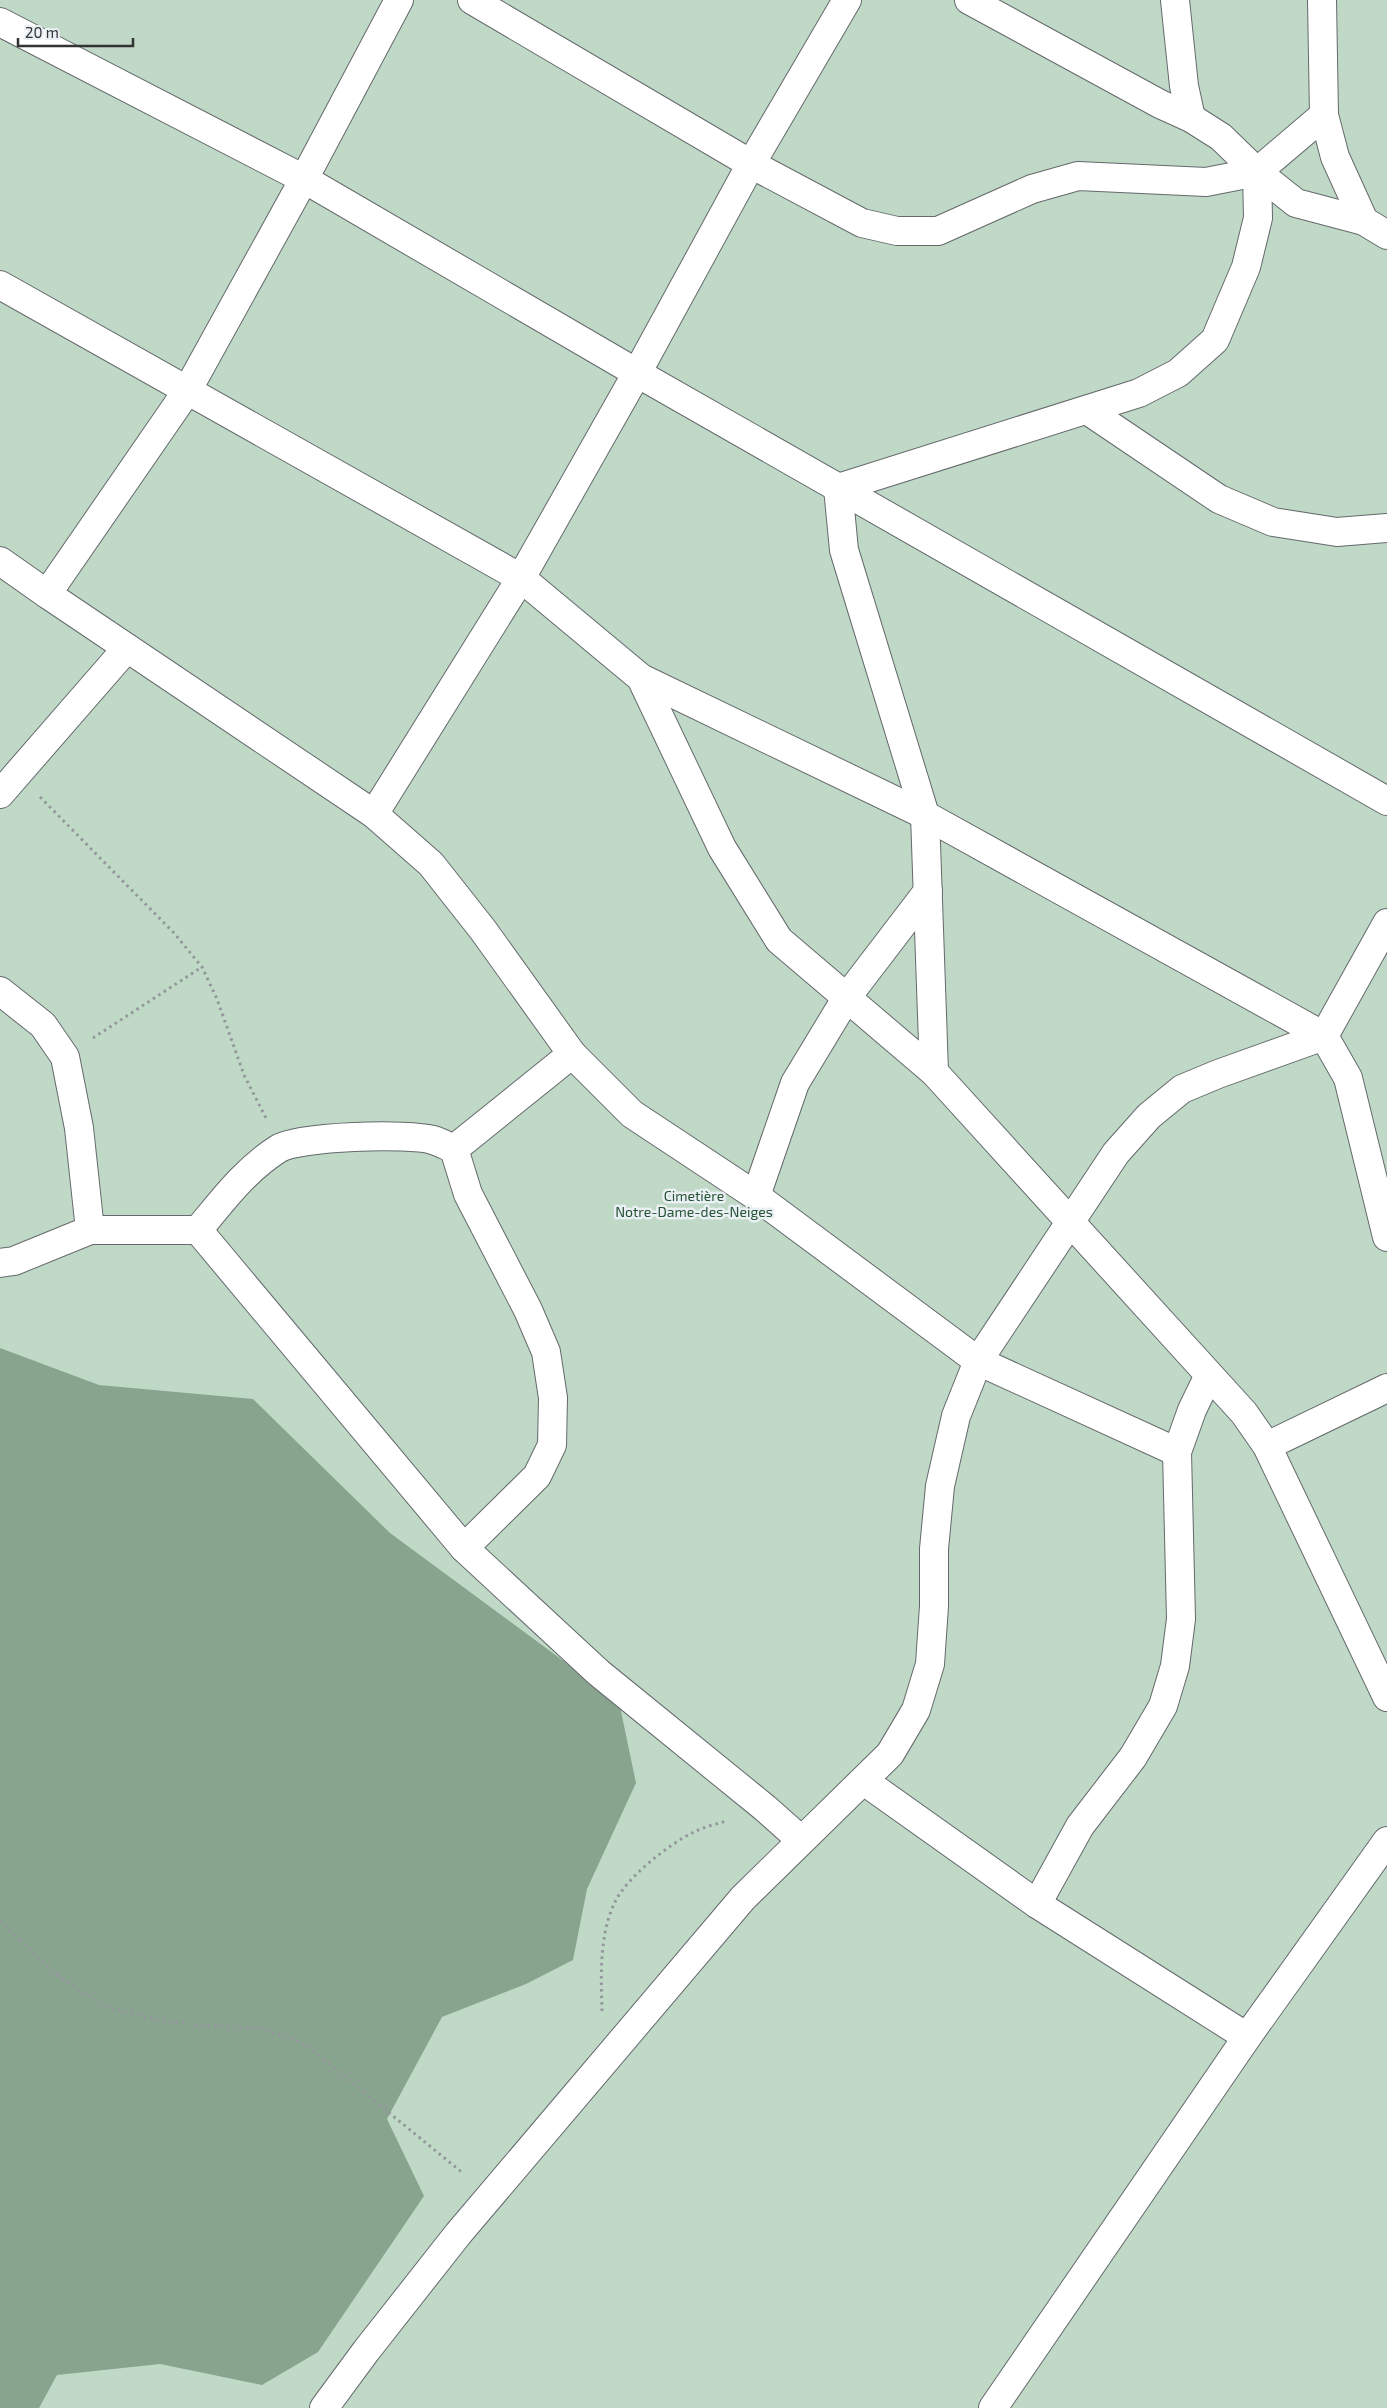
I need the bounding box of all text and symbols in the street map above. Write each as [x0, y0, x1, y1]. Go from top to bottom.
scale bar [18, 15, 132, 47]
text: 20 m [25, 23, 59, 41]
park label: Cimetière Notre-Dame-des-Neiges [615, 1187, 773, 1220]

